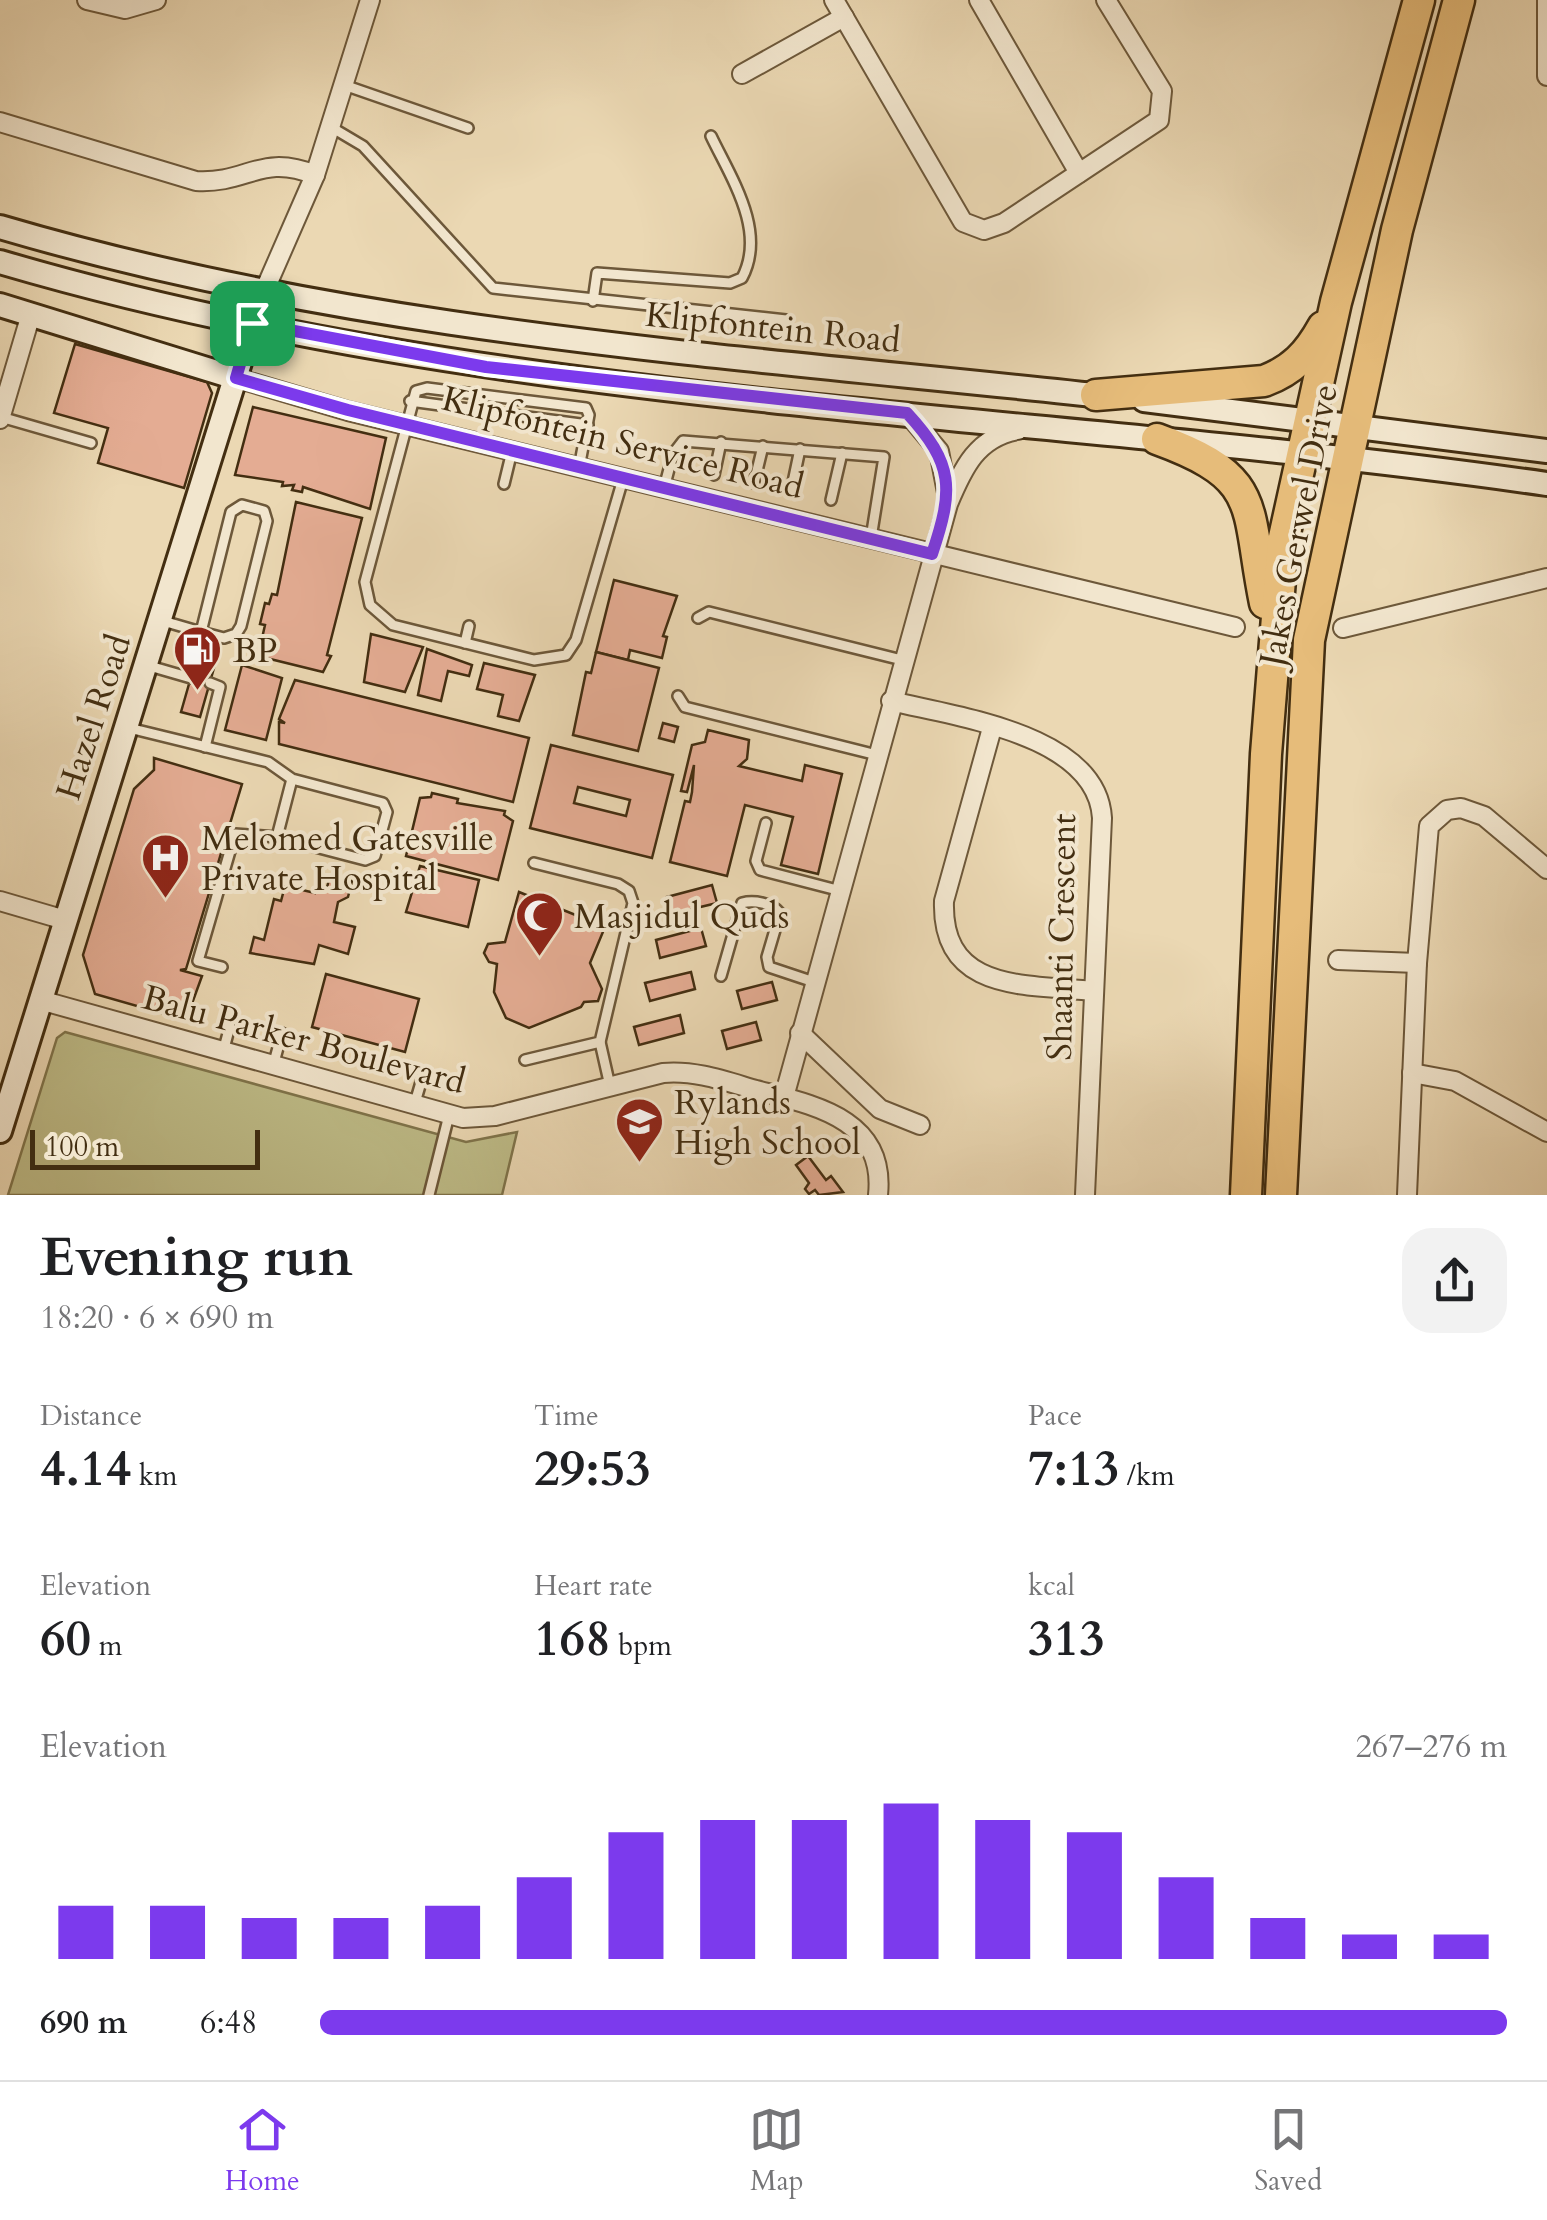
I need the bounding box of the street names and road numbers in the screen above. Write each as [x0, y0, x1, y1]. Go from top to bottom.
street label: Klipfontein Road [643, 291, 903, 365]
street label: Klipfontein Service Road [437, 375, 809, 511]
street label: Jakes Gerwel Drive [1247, 380, 1350, 675]
street label: Hazel Road [45, 628, 143, 806]
street label: Shaanti Crescent [1036, 813, 1088, 1061]
street label: Balu Parker Boulevard [137, 974, 471, 1106]

